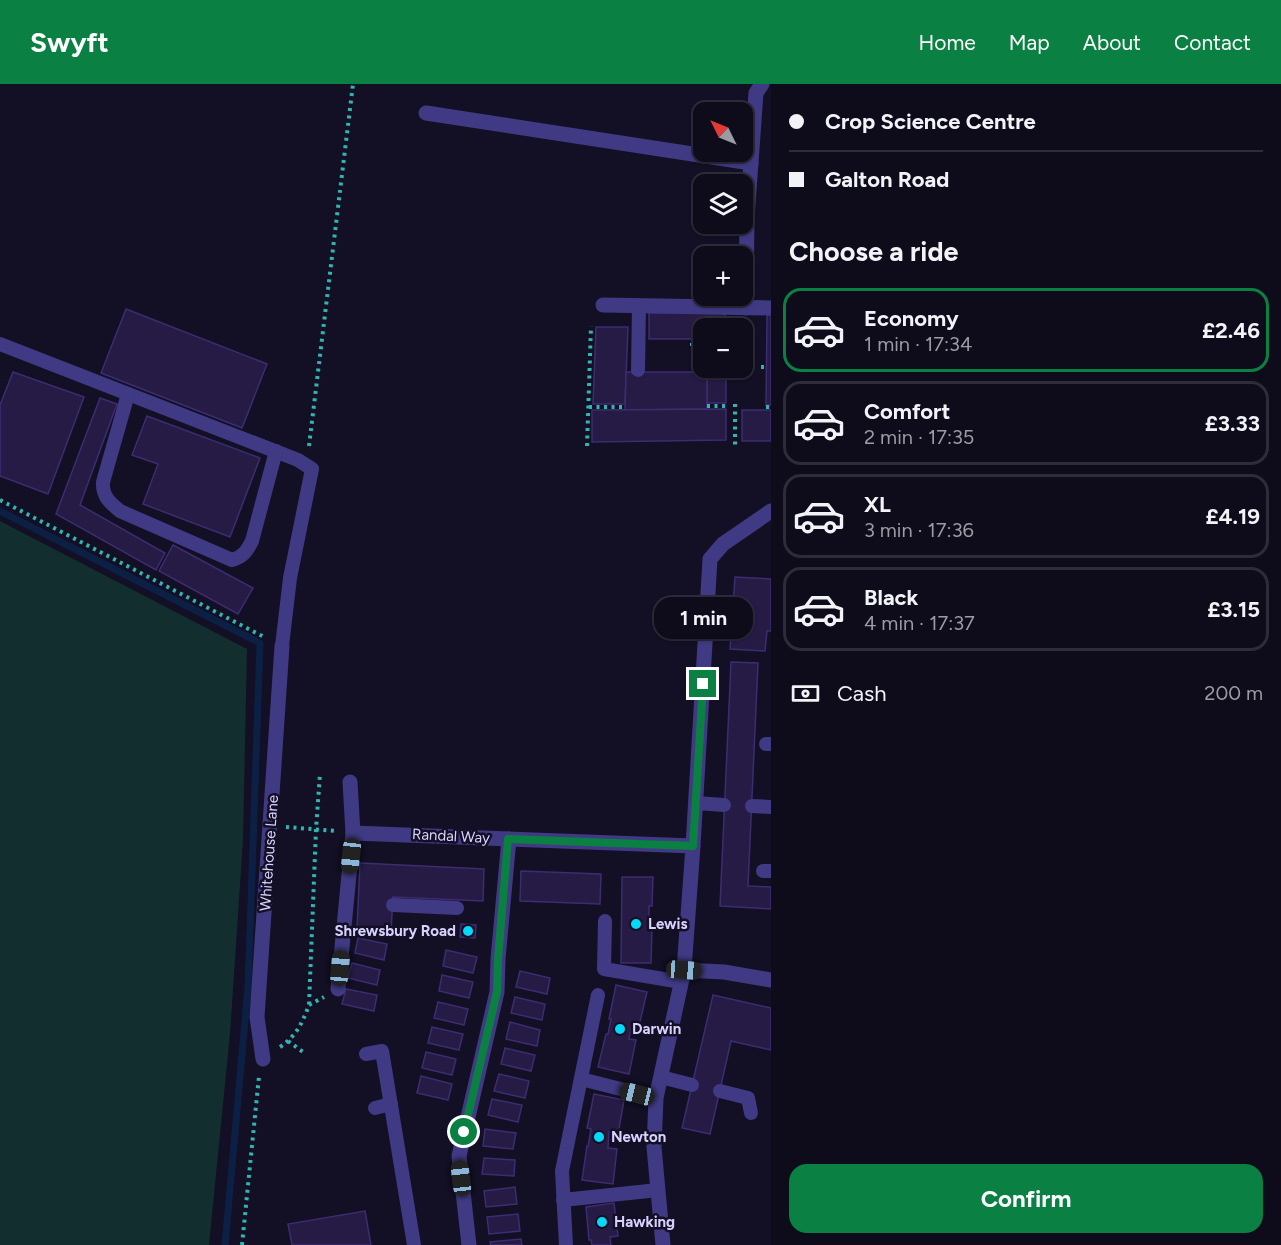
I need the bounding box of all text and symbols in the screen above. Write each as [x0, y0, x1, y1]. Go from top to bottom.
text: Swyft [30, 25, 109, 59]
text: Home [919, 30, 976, 55]
text: Map [1009, 30, 1050, 55]
text: About [1083, 30, 1141, 55]
text: Contact [1174, 30, 1251, 55]
north arrow [693, 102, 753, 162]
map controls [693, 102, 753, 378]
text: Crop Science Centre [825, 108, 1036, 135]
text: Galton Road [825, 166, 949, 193]
button: layers [693, 174, 753, 234]
text: Choose a ride [789, 235, 958, 268]
button: + [693, 246, 753, 306]
icon: car [792, 303, 846, 357]
text: Economy [864, 305, 959, 332]
text: £2.46 [1202, 317, 1260, 344]
button: − [693, 318, 753, 378]
text: 1 min · 17:34 [864, 332, 972, 356]
icon: car [792, 396, 846, 450]
text: Comfort [864, 398, 950, 425]
text: £3.33 [1205, 410, 1260, 437]
text: 2 min · 17:35 [864, 425, 974, 449]
icon: car [792, 489, 846, 543]
text: XL [864, 491, 891, 518]
text: £4.19 [1205, 503, 1260, 530]
text: 3 min · 17:36 [864, 518, 974, 542]
icon: car [792, 582, 846, 636]
text: Black [864, 584, 918, 611]
text: £3.15 [1207, 596, 1260, 623]
callout: 1 min [654, 597, 752, 639]
text: 1 min [680, 606, 727, 630]
text: 4 min · 17:37 [864, 611, 975, 635]
route end [689, 670, 716, 697]
icon: cash [789, 677, 822, 710]
text: Cash [837, 680, 887, 707]
text: 200 m [1204, 681, 1263, 705]
street label: Whitehouse Lane [256, 794, 282, 912]
street label: Randal Way [412, 825, 491, 847]
car [340, 837, 362, 875]
place label: Lewis [648, 915, 687, 933]
marker: Lewis [629, 917, 643, 931]
place label: Shrewsbury Road [334, 922, 456, 940]
marker: Shrewsbury Road [461, 924, 475, 938]
car [329, 949, 351, 987]
car [665, 960, 703, 980]
place label: Darwin [632, 1020, 681, 1038]
marker: Darwin [613, 1022, 627, 1036]
car [617, 1081, 657, 1107]
route start [450, 1118, 477, 1145]
place label: Newton [611, 1128, 666, 1146]
marker: Newton [592, 1130, 606, 1144]
car [450, 1159, 472, 1197]
button: Confirm [789, 1164, 1263, 1233]
place label: Hawking [614, 1213, 675, 1231]
marker: Hawking [595, 1215, 609, 1229]

